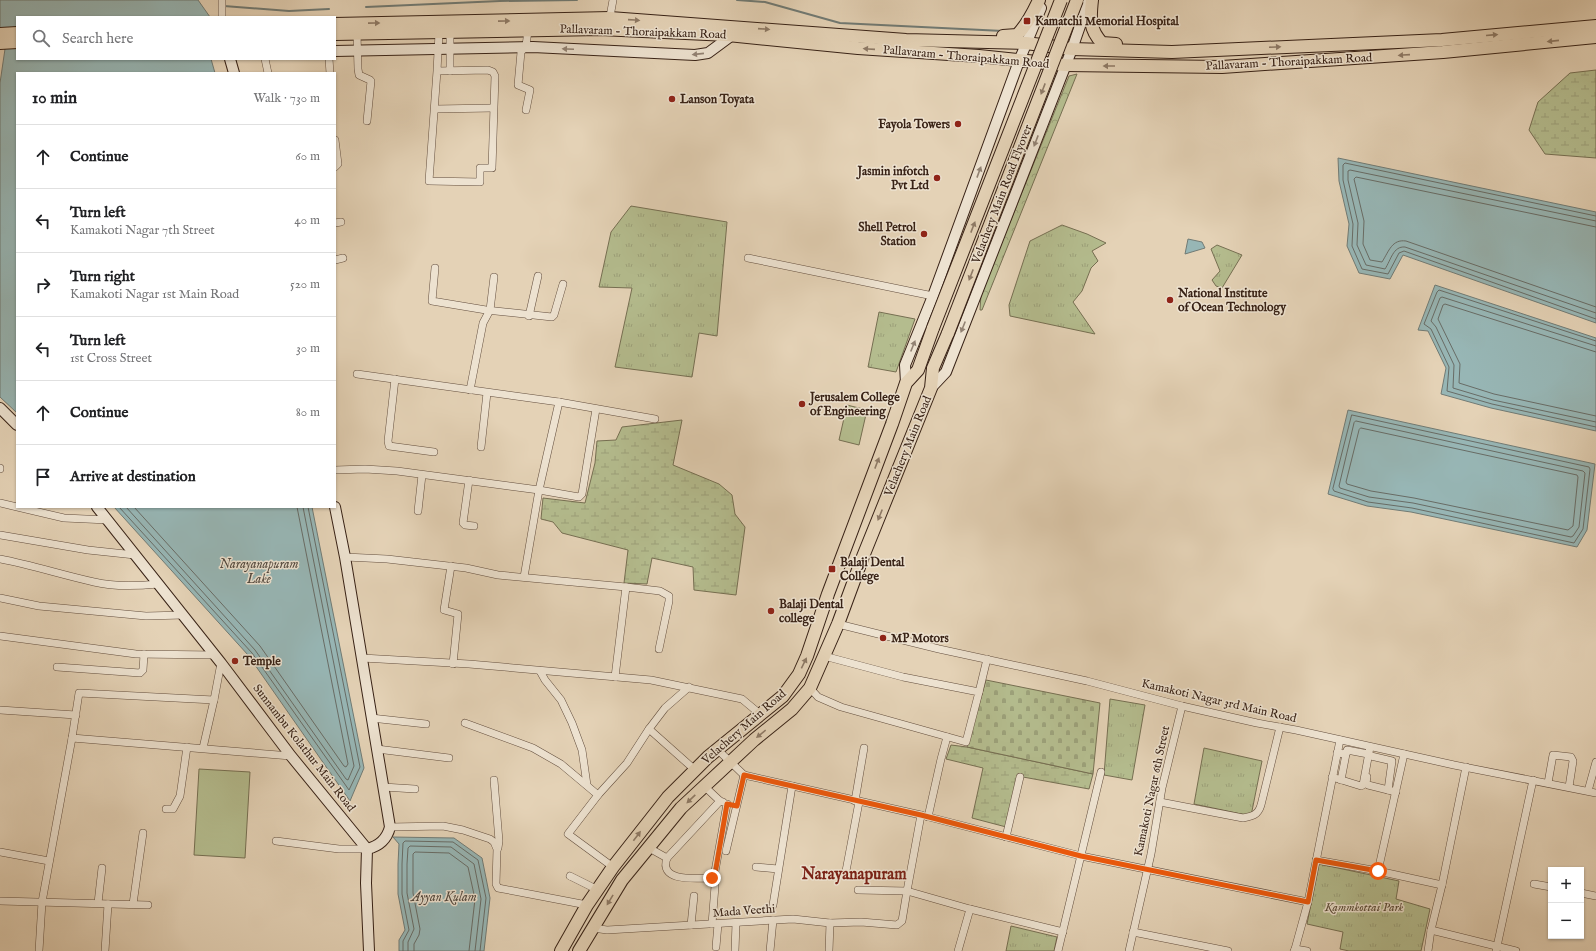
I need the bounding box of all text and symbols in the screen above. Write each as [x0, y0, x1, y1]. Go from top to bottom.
place label: Kamatchi Memorial Hospital [1035, 14, 1180, 30]
search box [16, 16, 336, 60]
one-way arrow [628, 16, 640, 23]
marker: Kamatchi Memorial Hospital [1022, 16, 1032, 26]
one-way arrow [498, 17, 510, 24]
one-way arrow [368, 20, 381, 26]
street label: Pallavaram - Thoraipakkam Road [559, 22, 727, 43]
one-way arrow [758, 26, 770, 33]
icon: search [30, 27, 52, 49]
text: Search here [62, 29, 133, 48]
one-way arrow [1486, 32, 1498, 39]
one-way arrow [1547, 38, 1559, 45]
street label: Pallavaram - Thoraipakkam Road [882, 42, 1050, 73]
one-way arrow [1269, 44, 1281, 51]
one-way arrow [562, 45, 574, 52]
one-way arrow [863, 45, 875, 52]
street label: Pallavaram - Thoraipakkam Road [1205, 50, 1373, 75]
one-way arrow [692, 51, 704, 58]
one-way arrow [1398, 52, 1410, 59]
one-way arrow [1102, 63, 1115, 69]
one-way arrow [1039, 83, 1045, 95]
text: 10 min [32, 88, 77, 109]
text: Walk · 730 m [254, 90, 320, 107]
place label: Lanson Toyata [679, 92, 755, 108]
marker: Lanson Toyata [667, 94, 677, 104]
place label: Fayola Towers [878, 117, 951, 133]
marker: Fayola Towers [953, 119, 963, 129]
street label: Velachery Main Road Flyover [968, 122, 1036, 267]
one-way arrow [1032, 135, 1038, 147]
icon: ahead [32, 146, 54, 168]
text: Continue [70, 147, 128, 166]
text: 60 m [295, 148, 320, 165]
place label: Jasmin infotch Pvt Ltd [856, 164, 930, 193]
one-way arrow [976, 165, 982, 177]
marker: Jasmin infotch Pvt Ltd [932, 173, 942, 183]
text: Turn left [70, 203, 126, 222]
icon: left [32, 210, 54, 232]
text: 40 m [294, 212, 320, 229]
place label: Shell Petrol Station [858, 220, 917, 249]
one-way arrow [970, 220, 976, 232]
text: Kamakoti Nagar 7th Street [70, 222, 215, 239]
marker: Shell Petrol Station [919, 229, 929, 239]
text: Turn right [70, 267, 135, 286]
one-way arrow [967, 270, 973, 282]
icon: right [32, 274, 54, 296]
text: 520 m [290, 276, 320, 293]
text: Kamakoti Nagar 1st Main Road [70, 286, 239, 303]
place label: National Institute of Ocean Technology [1177, 286, 1287, 316]
marker: National Institute of Ocean Technology [1165, 295, 1175, 305]
one-way arrow [960, 322, 966, 334]
text: Turn left [70, 331, 126, 350]
icon: left [32, 338, 54, 360]
text: 30 m [296, 340, 320, 357]
one-way arrow [910, 340, 916, 351]
text: 1st Cross Street [70, 350, 152, 367]
place label: Jerusalem College of Engineering [808, 390, 900, 420]
street label: Velachery Main Road [881, 393, 935, 499]
marker: Jerusalem College of Engineering [797, 399, 807, 409]
icon: ahead [32, 402, 54, 424]
text: Continue [70, 403, 128, 422]
text: 80 m [296, 404, 320, 421]
one-way arrow [875, 456, 881, 468]
icon: arrive [32, 466, 54, 488]
text: Arrive at destination [70, 467, 196, 486]
one-way arrow [876, 510, 882, 522]
place label: Balaji Dental College [840, 555, 905, 585]
water label: Narayanapuram Lake [220, 556, 299, 588]
marker: Balaji Dental College [827, 564, 837, 574]
place label: Balaji Dental college [779, 597, 844, 627]
marker: Balaji Dental college [766, 606, 776, 616]
place label: MP Motors [891, 631, 949, 646]
marker: MP Motors [878, 633, 888, 643]
place label: Temple [242, 654, 281, 670]
marker: Temple [230, 656, 240, 666]
one-way arrow [801, 658, 807, 669]
street label: Kamakoti Nagar 3rd Main Road [1140, 676, 1299, 726]
street label: Sunnambu Kolathur Main Road [250, 681, 359, 815]
street label: Velachery Main Road [698, 686, 790, 768]
street label: Kamakoti Nagar 6th Street [1131, 724, 1173, 858]
one-way arrow [756, 729, 767, 738]
one-way arrow [686, 794, 696, 804]
one-way arrow [633, 831, 641, 841]
route start [1369, 862, 1387, 880]
district label: Narayanapuram [800, 865, 907, 885]
map controls [1548, 867, 1584, 939]
button: + [1548, 867, 1584, 903]
route end [703, 869, 721, 887]
water label: Ayyan Kulam [409, 889, 477, 906]
one-way arrow [606, 895, 614, 905]
park label: Kammkottai Park [1324, 900, 1404, 915]
street label: Mada Veethi [712, 901, 776, 921]
button: − [1548, 903, 1584, 939]

